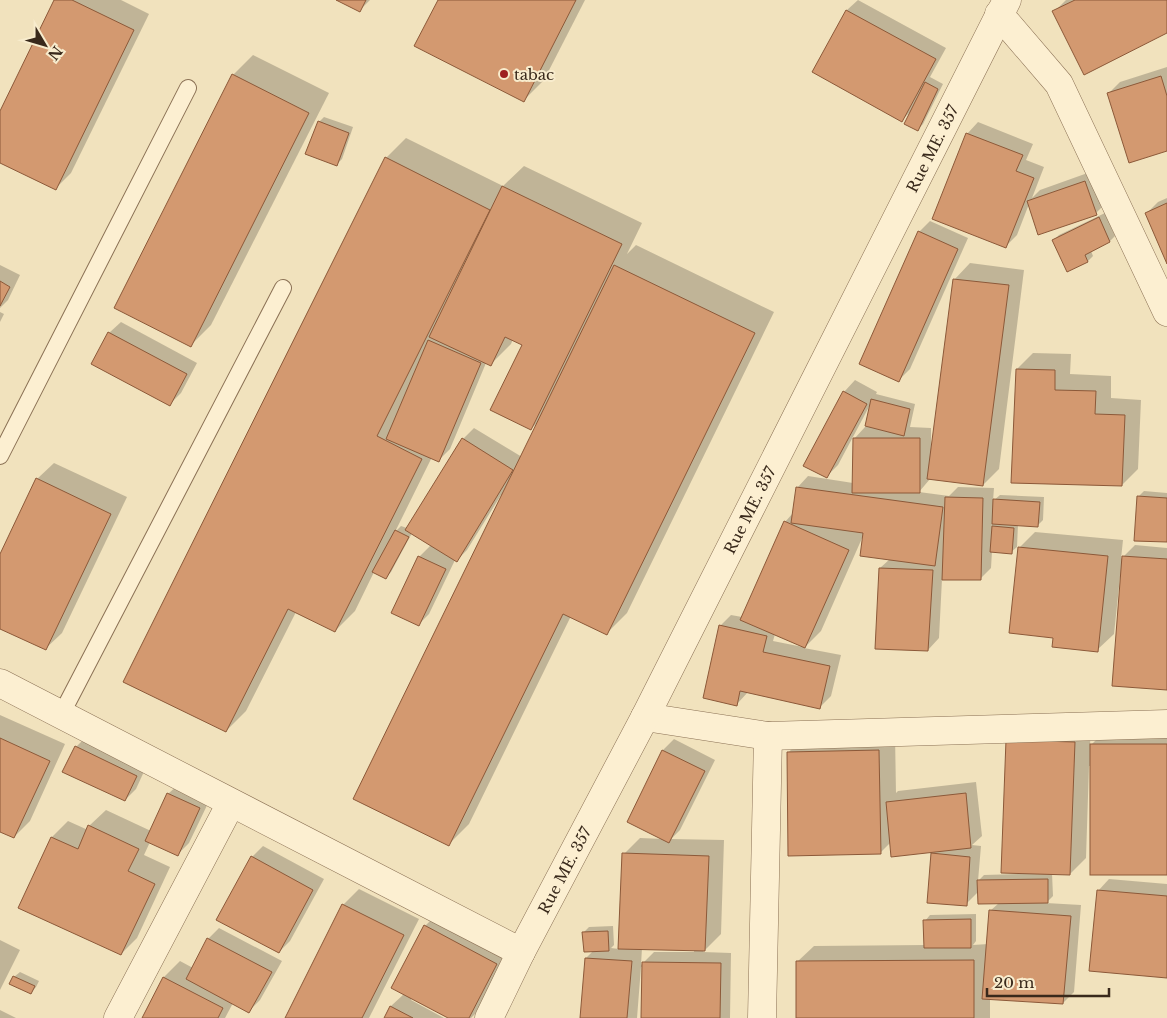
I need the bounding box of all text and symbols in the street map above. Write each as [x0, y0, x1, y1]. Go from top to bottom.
north arrow [20, 20, 70, 70]
text: N [44, 42, 66, 64]
place label: tabac [514, 65, 554, 84]
marker: tabac [498, 68, 510, 80]
street label: Rue ME. 357 [902, 101, 962, 195]
street label: Rue ME. 357 [719, 463, 780, 557]
street label: Rue ME. 357 [534, 823, 595, 917]
scale bar [987, 966, 1110, 998]
text: 20 m [994, 973, 1034, 992]

